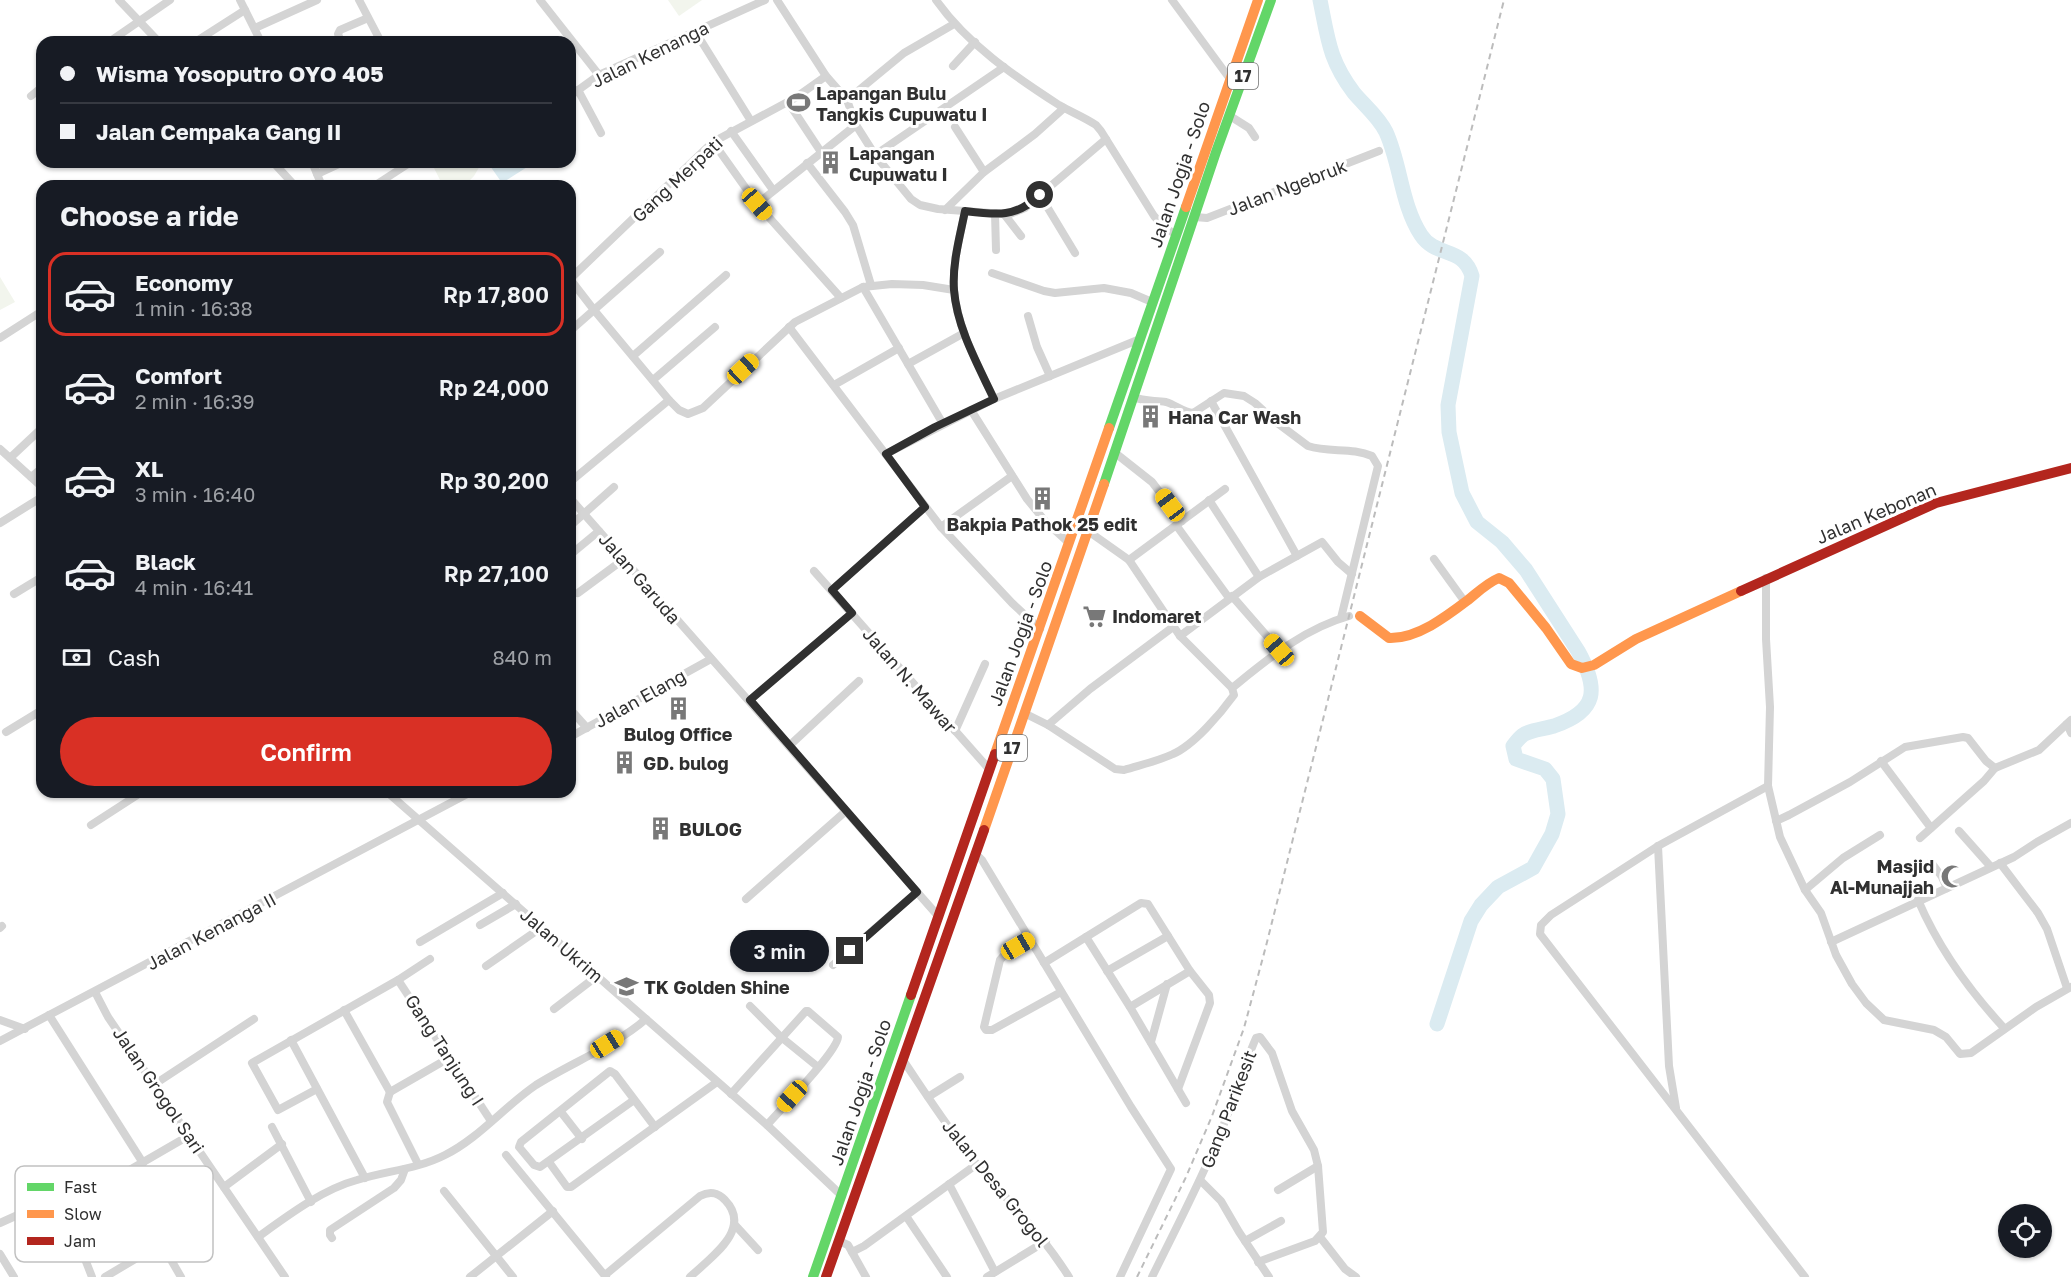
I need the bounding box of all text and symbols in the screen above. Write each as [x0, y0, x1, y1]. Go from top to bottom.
street label: Jalan Kenanga [588, 16, 712, 92]
text: Wisma Yosoputro OYO 405 [96, 60, 384, 87]
road number: 17 [1228, 63, 1258, 89]
place label: Lapangan Bulu Tangkis Cupuwatu I [816, 82, 987, 125]
sports icon: Lapangan Bulu Tangkis Cupuwatu I [785, 90, 811, 116]
street label: Jalan Jogja - Solo [1144, 98, 1214, 250]
text: Jalan Cempaka Gang II [96, 118, 341, 145]
street label: Gang Merpati [627, 132, 727, 226]
place label: Lapangan Cupuwatu I [849, 142, 948, 185]
building icon: Lapangan Cupuwatu I [818, 150, 844, 176]
street label: Jalan Ngebruk [1224, 154, 1350, 220]
route start [1026, 181, 1053, 208]
car [738, 185, 776, 223]
text: Choose a ride [60, 200, 239, 232]
icon: car [63, 267, 117, 321]
text: Economy [135, 269, 233, 296]
text: Rp 17,800 [443, 281, 549, 308]
text: 1 min · 16:38 [135, 296, 253, 320]
car [724, 350, 762, 388]
icon: car [63, 360, 117, 414]
text: Comfort [135, 362, 222, 389]
text: Rp 24,000 [439, 374, 549, 401]
text: 2 min · 16:39 [135, 389, 255, 413]
building icon: Hana Car Wash [1137, 404, 1163, 430]
place label: Hana Car Wash [1168, 406, 1301, 428]
icon: car [63, 453, 117, 507]
text: XL [135, 455, 163, 482]
text: Rp 30,200 [439, 467, 549, 494]
street label: Jalan Kebonan [1813, 478, 1939, 548]
text: 3 min · 16:40 [135, 482, 255, 506]
building icon: Bakpia Pathok 25 edit [1029, 485, 1055, 511]
car [1152, 485, 1188, 525]
place label: Bakpia Pathok 25 edit [947, 513, 1137, 535]
street label: Jalan Garuda [594, 528, 686, 628]
icon: car [63, 546, 117, 600]
text: Black [135, 548, 196, 575]
street label: Jalan Jogja - Solo [983, 557, 1057, 709]
text: Rp 27,100 [444, 560, 549, 587]
text: 4 min · 16:41 [135, 575, 253, 599]
supermarket icon: Indomaret [1081, 603, 1107, 629]
place label: Indomaret [1112, 605, 1202, 627]
street label: Jalan N. Mawar [858, 623, 962, 737]
car [1260, 631, 1298, 669]
icon: cash [60, 641, 93, 674]
text: Cash [108, 644, 161, 671]
text: 840 m [493, 645, 552, 669]
street label: Jalan Elang [591, 664, 689, 732]
building icon: Bulog Office [665, 695, 691, 721]
button: Confirm [60, 717, 552, 786]
place label: Bulog Office [624, 723, 733, 745]
road number: 17 [997, 735, 1027, 761]
building icon: GD. bulog [612, 750, 638, 776]
place label: GD. bulog [643, 752, 729, 774]
building icon: BULOG [648, 816, 674, 842]
place label: BULOG [679, 818, 742, 840]
place label: Masjid Al-Munajjah [1830, 855, 1934, 898]
mosque icon: Masjid Al-Munajjah [1939, 863, 1965, 889]
street label: Jalan Kenanga II [142, 888, 280, 974]
street label: Jalan Ukrim [516, 903, 608, 987]
car [998, 929, 1038, 963]
callout: 3 min [730, 930, 829, 972]
route end [836, 937, 863, 964]
text: 3 min [753, 939, 806, 963]
school or university icon: TK Golden Shine [613, 974, 639, 1000]
place label: TK Golden Shine [644, 976, 790, 998]
street label: Gang Tanjung I [401, 990, 489, 1110]
street label: Jalan Jogja - Solo [825, 1016, 895, 1168]
street label: Jalan Grogol Sari [109, 1023, 209, 1157]
car [587, 1027, 627, 1061]
street label: Gang Parikesit [1195, 1047, 1261, 1171]
car [773, 1077, 811, 1115]
street label: Jalan Desa Grogol [938, 1115, 1054, 1251]
legend [15, 1166, 213, 1262]
text: Fast [64, 1177, 97, 1197]
text: Slow [64, 1204, 102, 1224]
map controls [1998, 1204, 2052, 1258]
button: locate [1998, 1204, 2052, 1258]
text: Jam [64, 1231, 96, 1251]

